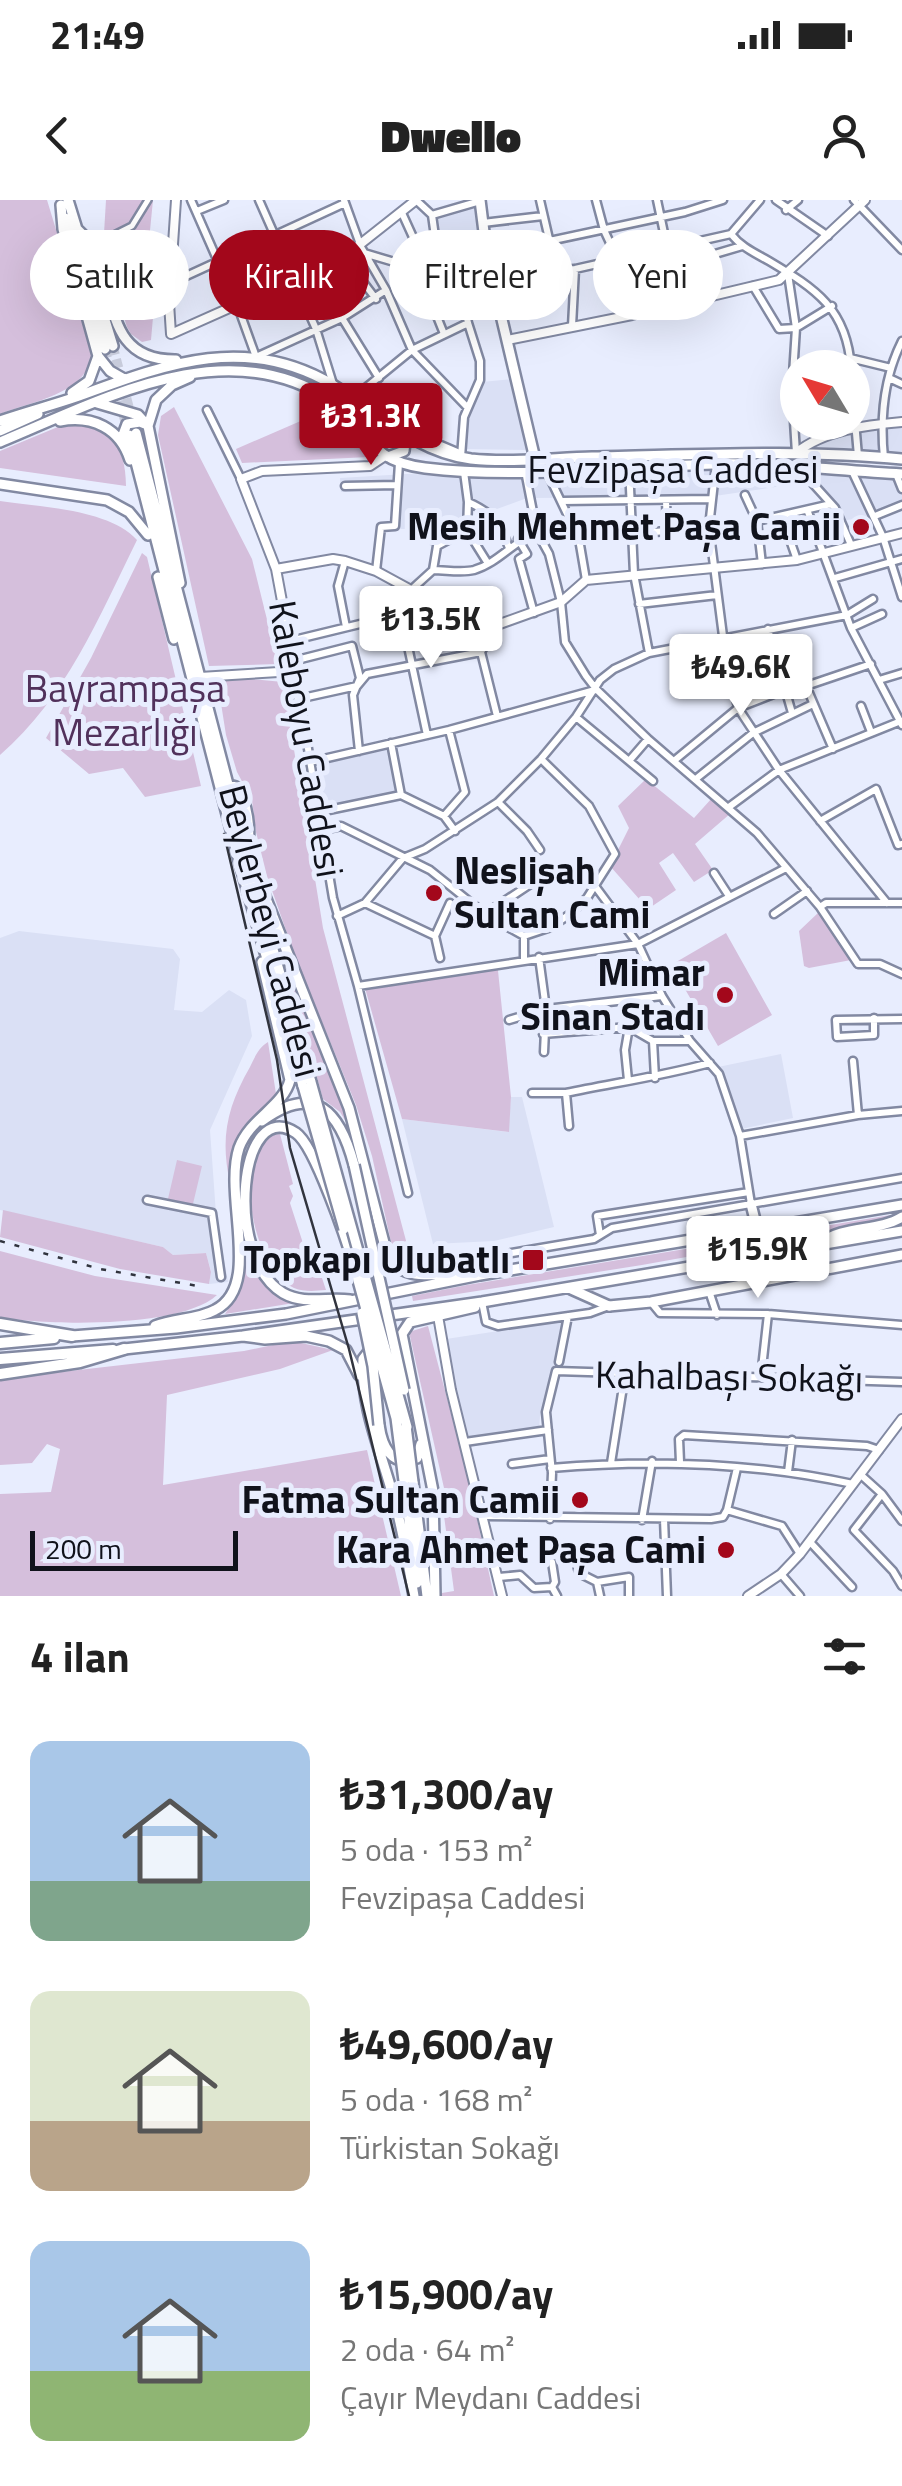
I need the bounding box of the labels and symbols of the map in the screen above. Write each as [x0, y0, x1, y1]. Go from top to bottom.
north arrow [780, 350, 870, 440]
pin: ₺31.3K [290, 383, 452, 468]
street label: Fevzipaşa Caddesi [527, 440, 819, 498]
place label: Mesih Mehmet Paşa Camii [407, 497, 841, 555]
marker: Mesih Mehmet Paşa Camii [850, 516, 872, 538]
pin: ₺13.5K [350, 586, 512, 671]
street label: Kaleboyu Caddesi [254, 596, 360, 882]
pin: ₺49.6K [660, 634, 822, 719]
park label: Bayrampaşa Mezarlığı [25, 659, 225, 761]
street label: Beylerbeyi Caddesi [204, 778, 338, 1083]
place label: Neslişah Sultan Cami [454, 841, 650, 943]
marker: Neslişah Sultan Cami [423, 882, 445, 904]
place label: Mimar Sinan Stadı [520, 943, 705, 1045]
marker: Mimar Sinan Stadı [714, 984, 736, 1006]
pin: ₺15.9K [677, 1216, 839, 1301]
place label: Topkapı Ulubatlı [244, 1230, 510, 1288]
marker: Topkapı Ulubatlı [520, 1247, 546, 1273]
street label: Kahalbaşı Sokağı [595, 1345, 863, 1407]
place label: Fatma Sultan Camii [241, 1470, 560, 1528]
marker: Fatma Sultan Camii [569, 1489, 591, 1511]
place label: Kara Ahmet Paşa Cami [336, 1520, 706, 1578]
scale bar [30, 1526, 238, 1570]
marker: Kara Ahmet Paşa Cami [715, 1539, 737, 1561]

